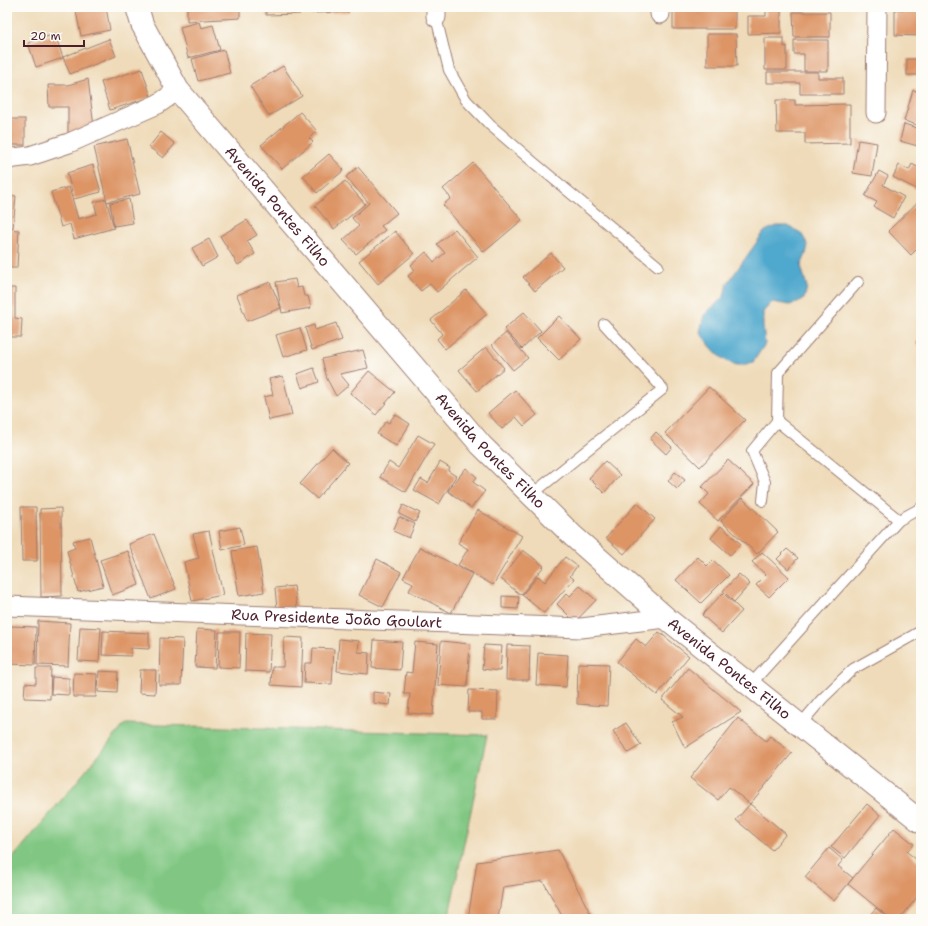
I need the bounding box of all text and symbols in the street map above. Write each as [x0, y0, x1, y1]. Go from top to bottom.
scale bar [24, 22, 84, 48]
text: 20 m [30, 28, 61, 44]
street label: Avenida Pontes Filho [220, 142, 334, 271]
street label: Avenida Pontes Filho [431, 388, 550, 513]
street label: Rua Presidente João Goulart [231, 605, 443, 633]
street label: Avenida Pontes Filho [663, 613, 795, 724]

